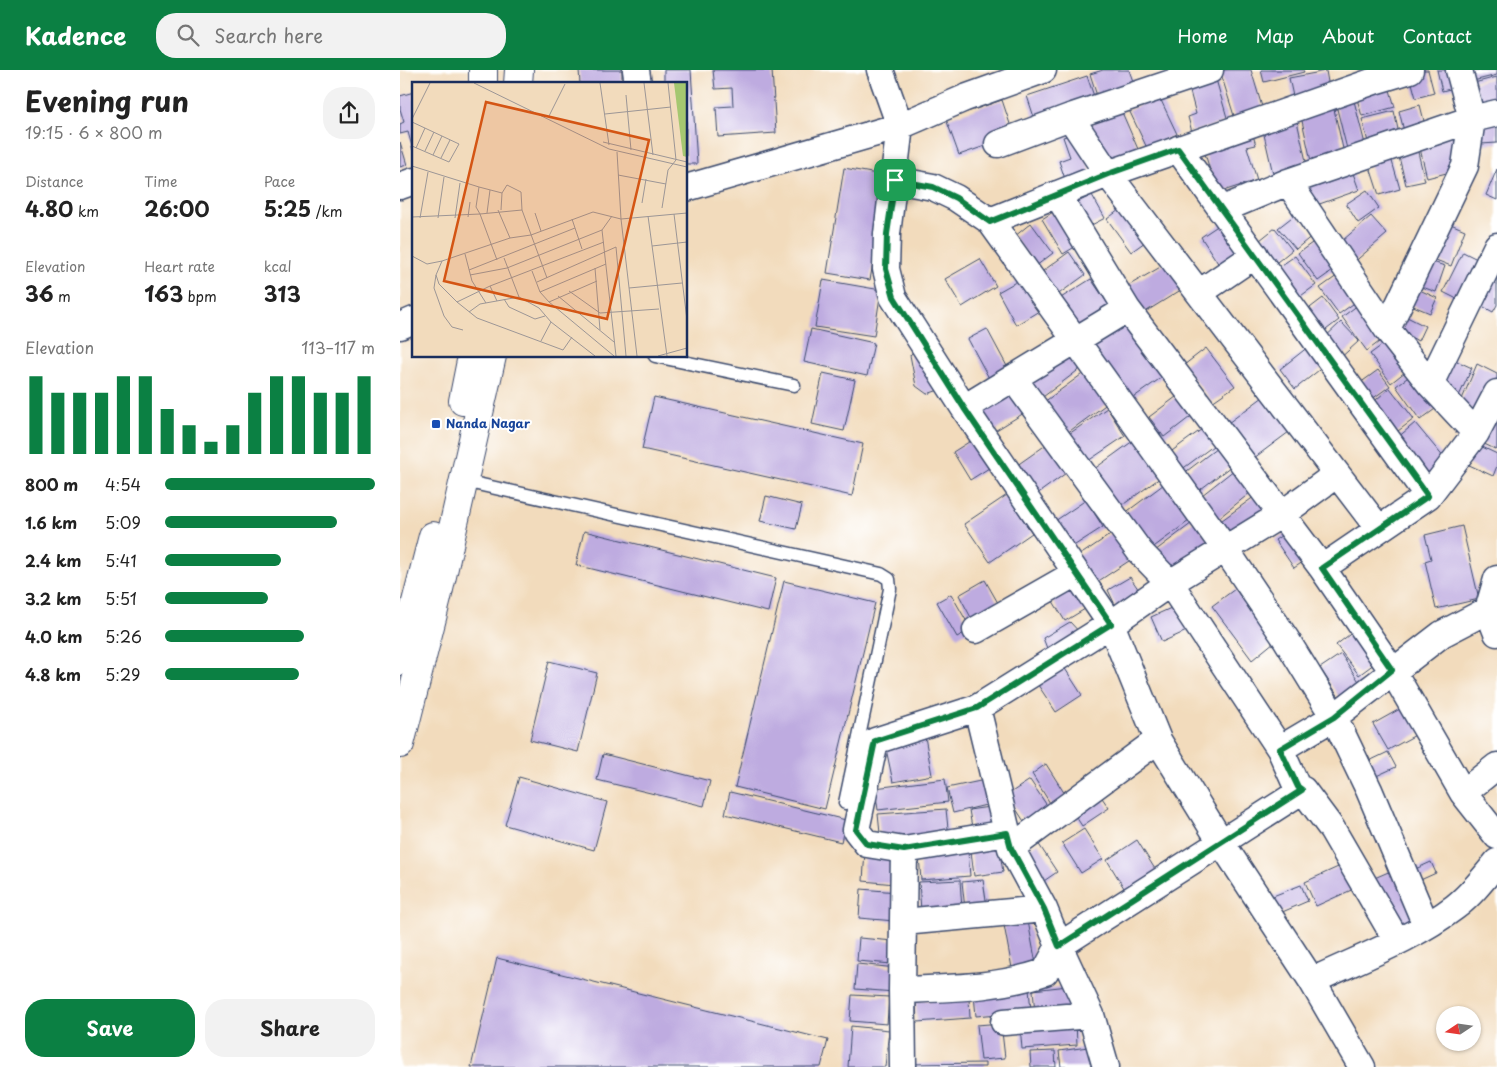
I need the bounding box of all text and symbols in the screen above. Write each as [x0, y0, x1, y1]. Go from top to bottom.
search box [156, 13, 506, 58]
text: Kadence [25, 17, 126, 53]
icon: search [174, 21, 202, 49]
text: Search here [214, 21, 323, 49]
text: Home [1177, 22, 1227, 49]
text: Map [1255, 22, 1294, 49]
text: About [1322, 22, 1374, 49]
text: Contact [1402, 22, 1472, 49]
text: Evening run [25, 79, 189, 122]
inset map [412, 82, 688, 358]
button: share [323, 87, 375, 139]
text: 19:15 · 6 × 800 m [25, 120, 162, 144]
pin [874, 159, 916, 201]
icon: arrive [881, 166, 909, 194]
text: Distance [25, 171, 84, 192]
text: Time [144, 171, 177, 192]
text: Pace [264, 171, 295, 192]
text: 4.80 [25, 192, 73, 224]
text: 26:00 [144, 192, 210, 224]
text: 5:25 [264, 192, 311, 224]
text: km [73, 201, 99, 222]
text: /km [311, 201, 343, 222]
text: Elevation [25, 256, 85, 277]
text: Heart rate [144, 256, 215, 277]
text: kcal [264, 256, 292, 277]
text: 36 [25, 277, 54, 309]
text: 163 [144, 277, 183, 309]
text: 313 [264, 277, 301, 309]
text: m [54, 286, 71, 307]
text: bpm [183, 286, 217, 307]
text: Elevation [25, 335, 94, 359]
text: 113–117 m [301, 335, 375, 359]
place label: Nanda Nagar [446, 414, 531, 432]
marker: Nanda Nagar [430, 418, 442, 430]
text: 800 m [25, 472, 78, 496]
text: 4:54 [105, 472, 141, 496]
text: 1.6 km [25, 510, 77, 534]
text: 5:09 [105, 510, 141, 534]
text: 2.4 km [25, 548, 81, 572]
text: 5:41 [105, 548, 137, 572]
text: 3.2 km [25, 586, 82, 610]
text: 5:51 [105, 586, 137, 610]
text: 4.0 km [25, 624, 82, 648]
text: 5:26 [105, 624, 142, 648]
text: 4.8 km [25, 662, 81, 686]
text: 5:29 [105, 662, 140, 686]
button: Save [25, 999, 195, 1057]
button: Share [205, 999, 375, 1057]
north arrow [1436, 1006, 1481, 1051]
map controls [1436, 1006, 1481, 1051]

